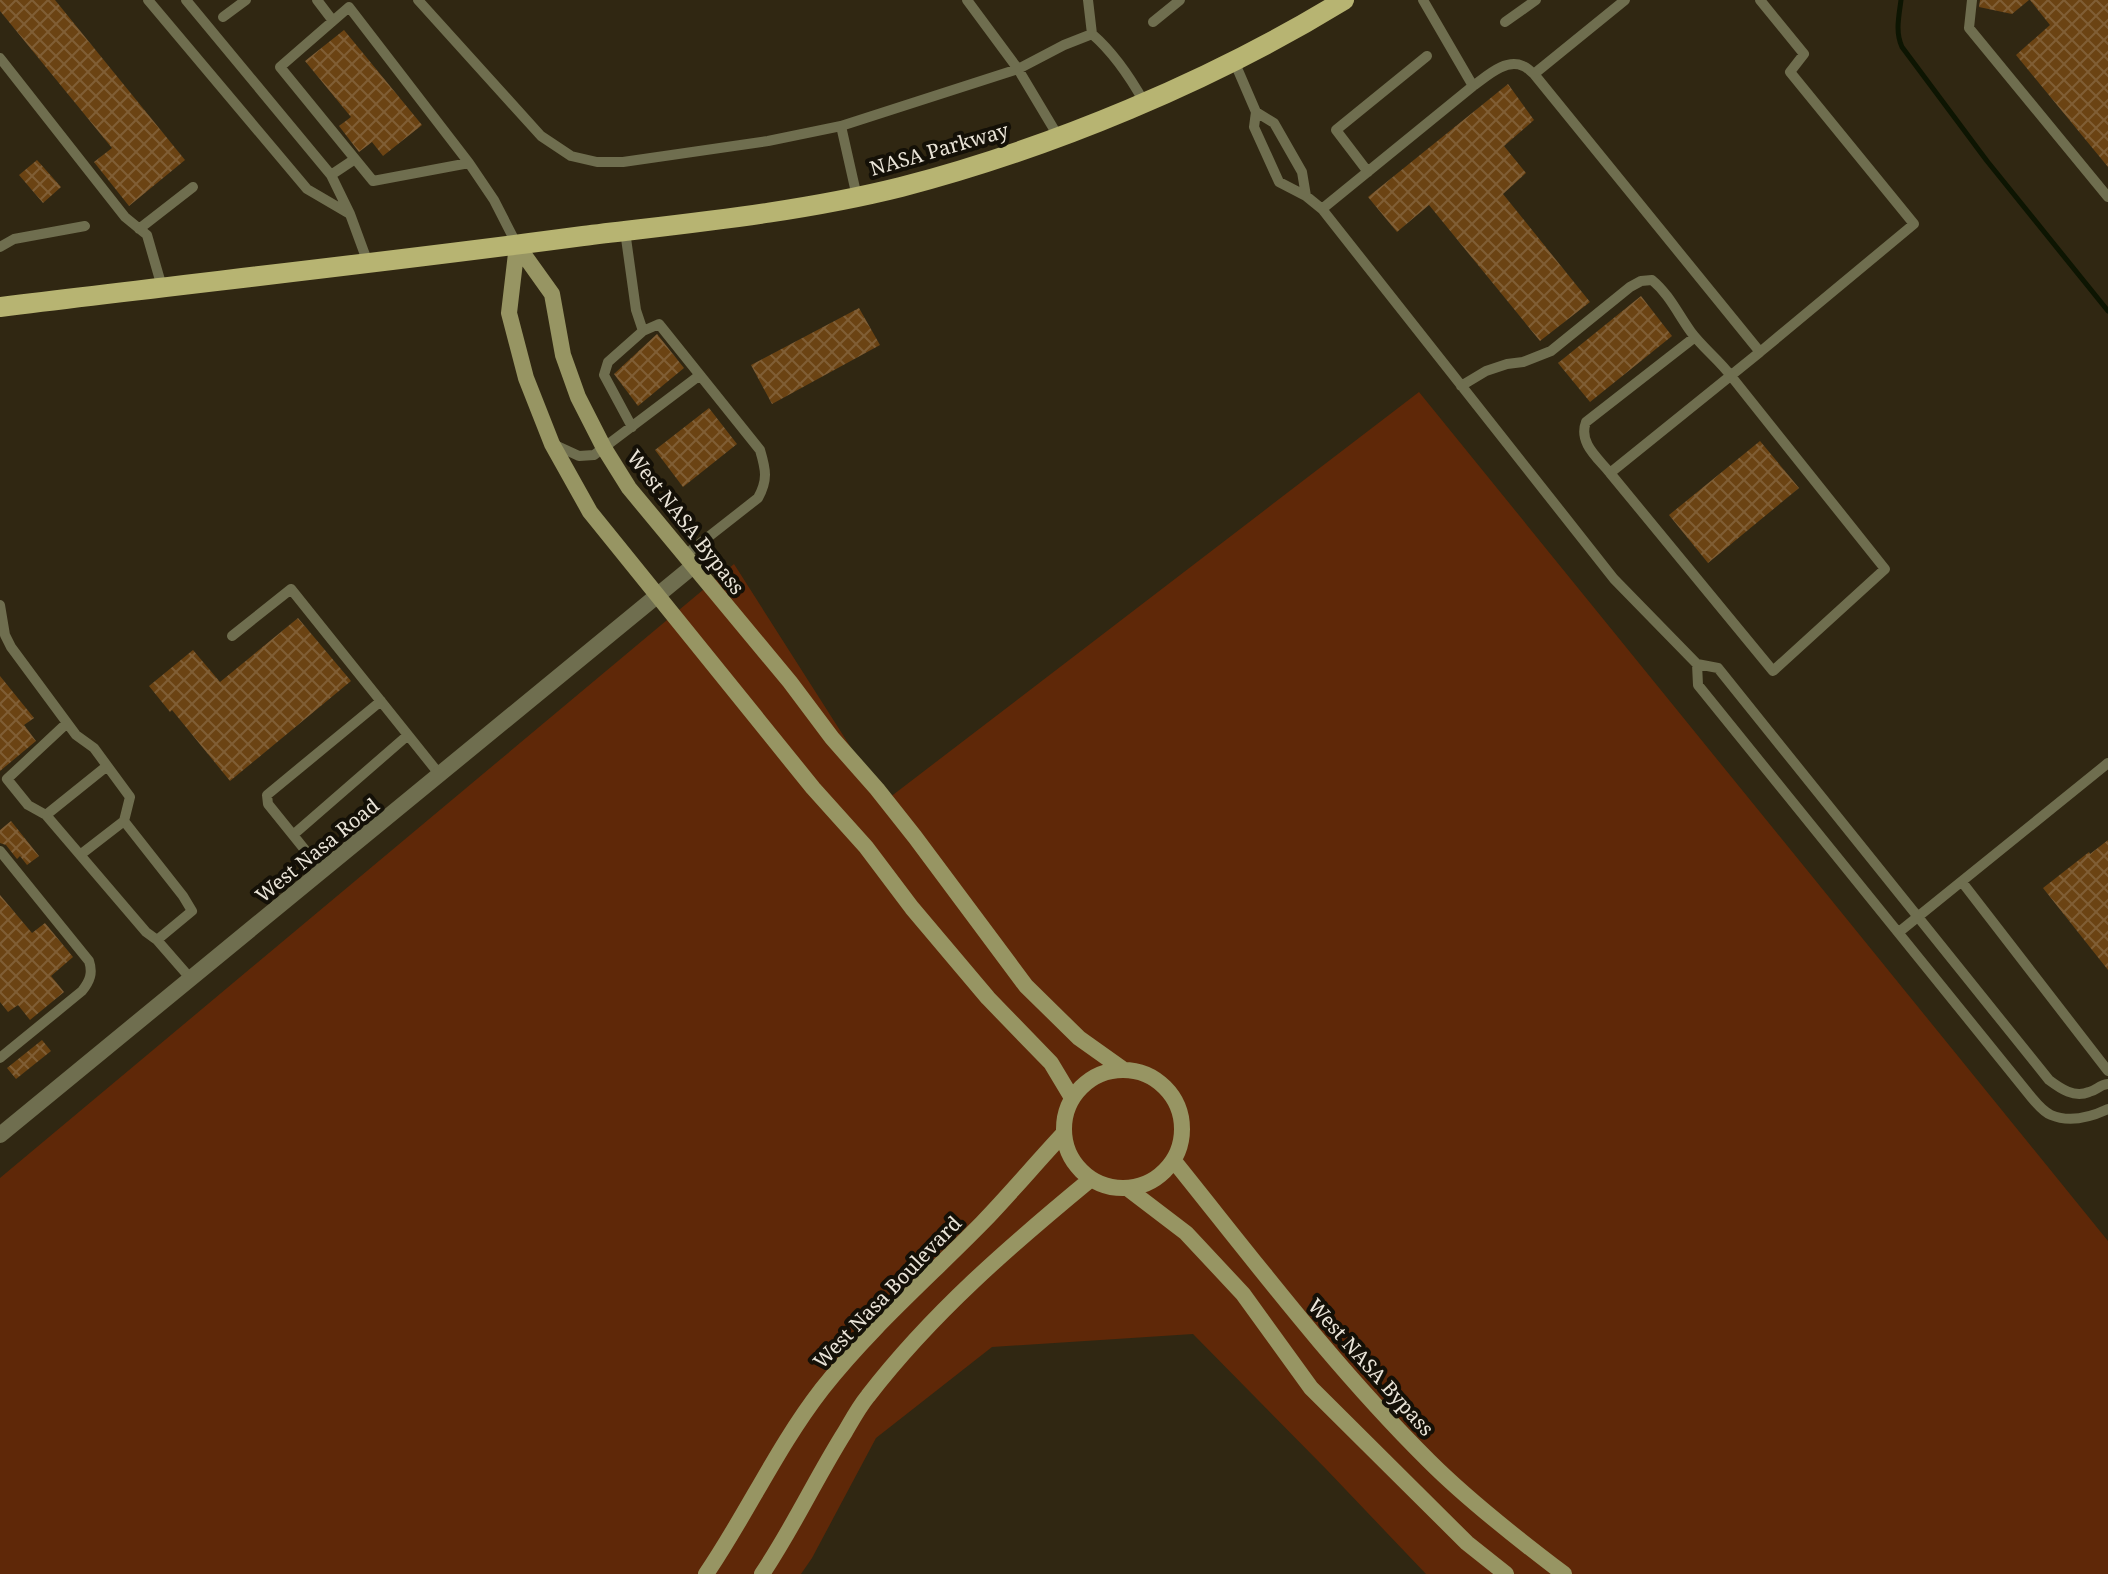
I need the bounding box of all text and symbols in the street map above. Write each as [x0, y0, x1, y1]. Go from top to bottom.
street label: NASA Parkway [867, 116, 1012, 182]
street label: West NASA Bypass [621, 444, 751, 600]
street label: West Nasa Road [249, 792, 385, 908]
street label: West Nasa Boulevard [807, 1210, 967, 1374]
street label: West NASA Bypass [1302, 1292, 1440, 1442]

